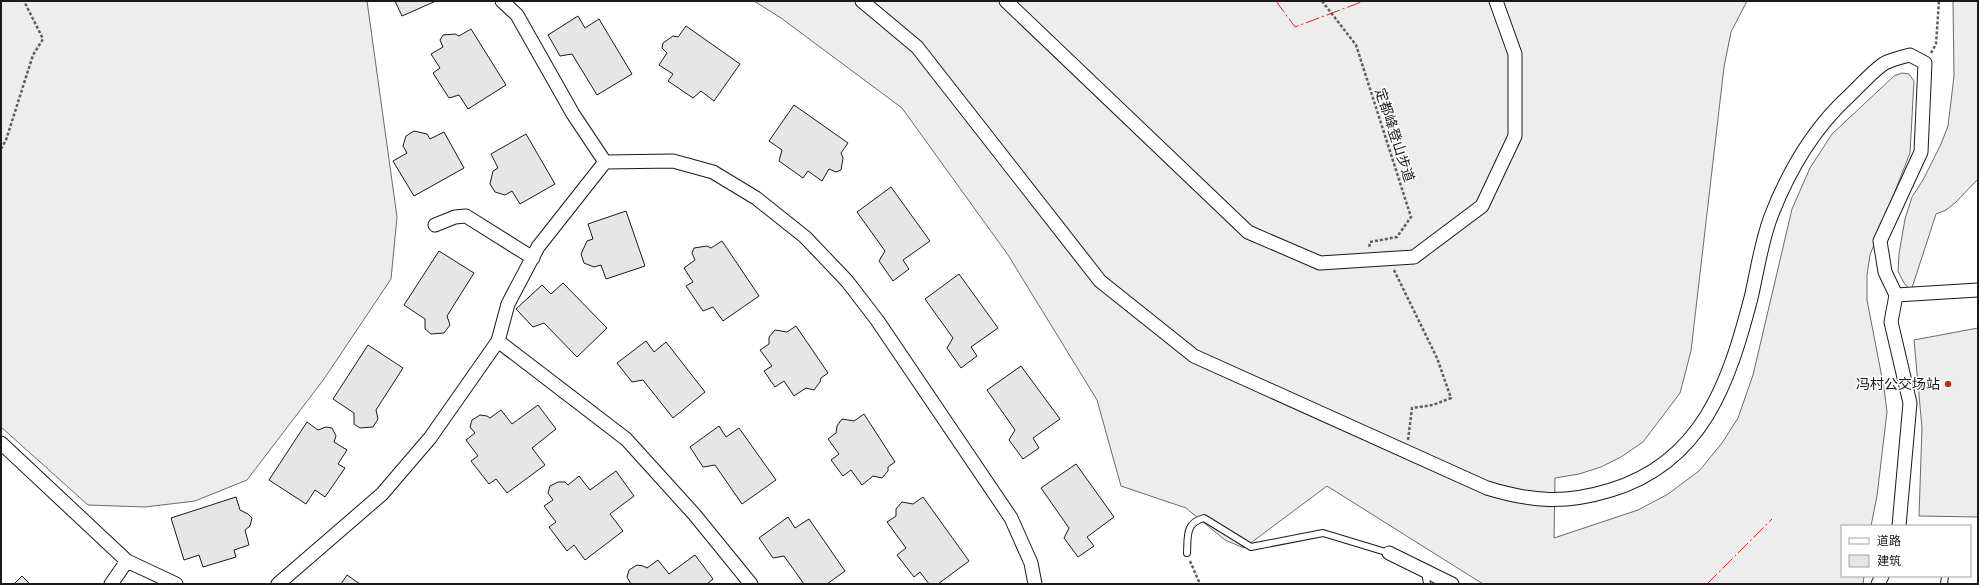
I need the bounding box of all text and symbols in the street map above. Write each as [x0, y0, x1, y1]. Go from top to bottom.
street label: 定都峰登山步道 [1372, 86, 1418, 184]
place label: 冯村公交场站 [1856, 376, 1940, 392]
marker: 冯村公交场站 [1943, 379, 1953, 389]
legend [1841, 525, 1971, 577]
text: 道路 [1877, 534, 1901, 547]
text: 建筑 [1877, 554, 1901, 567]

